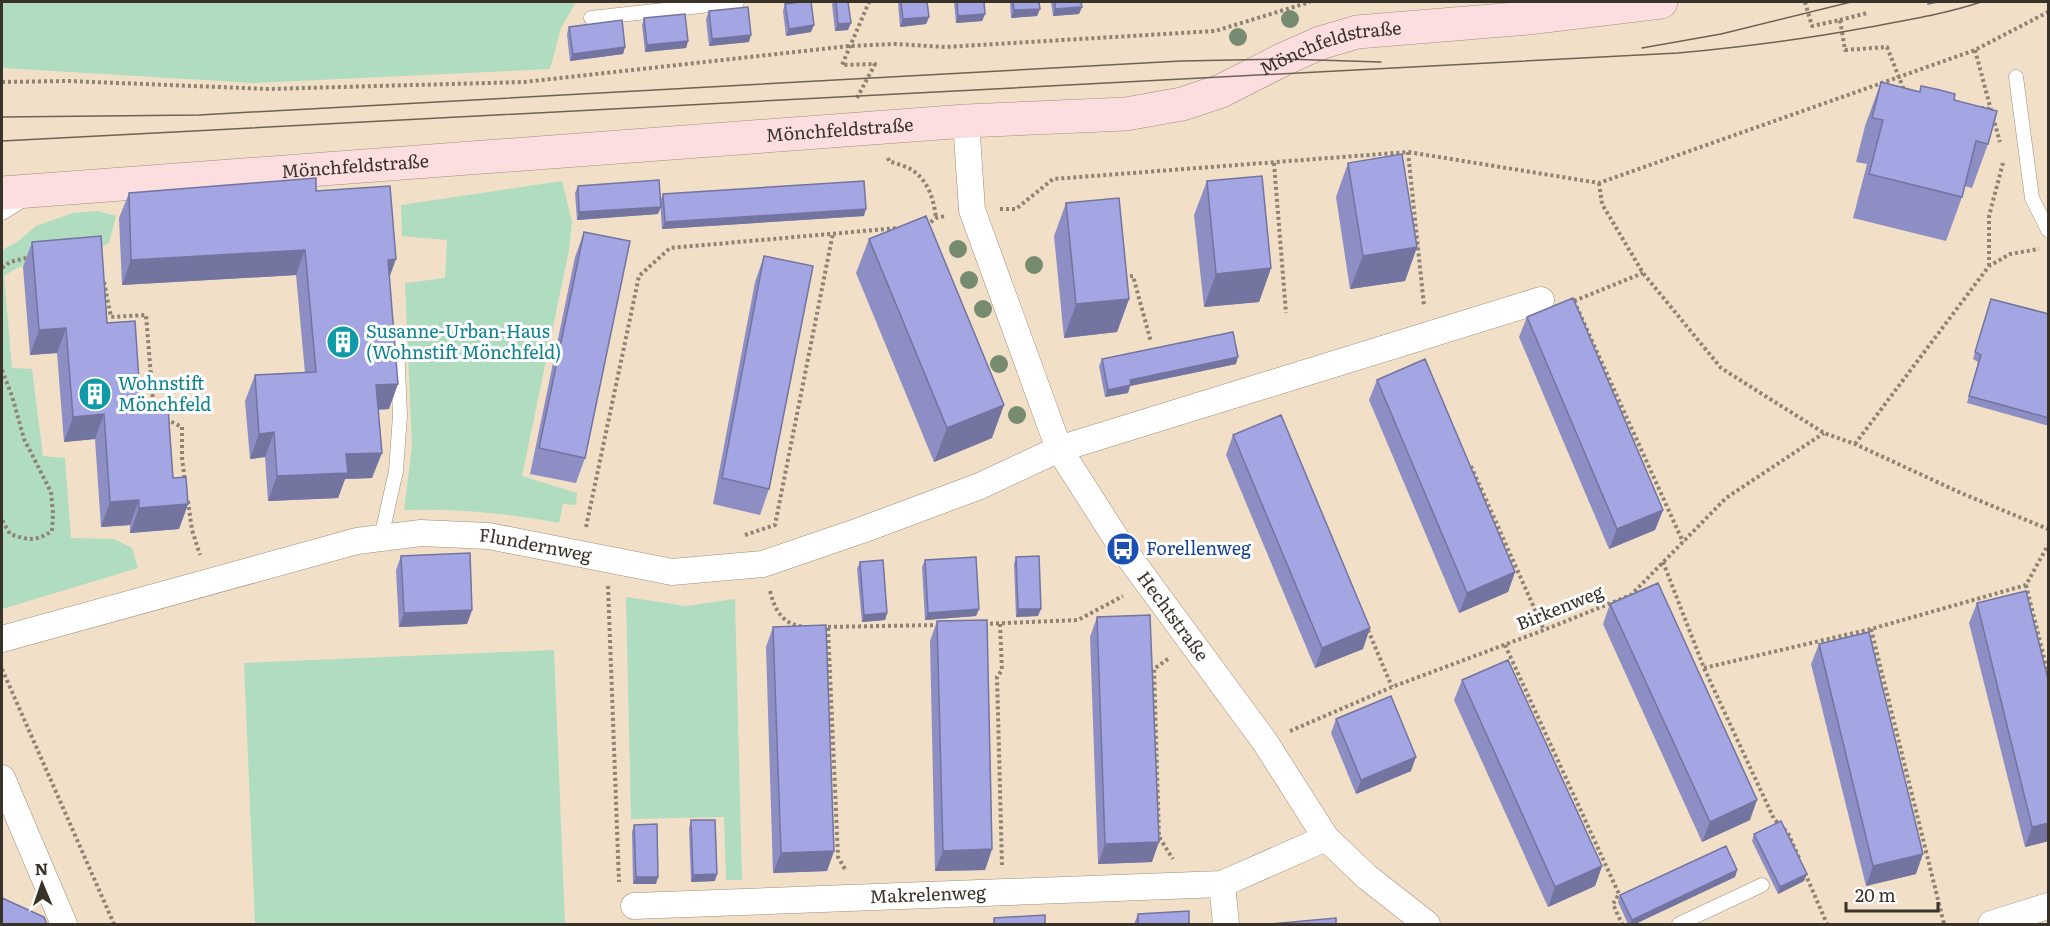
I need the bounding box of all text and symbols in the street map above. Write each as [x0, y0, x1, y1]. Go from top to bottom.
street label: Mönchfeldstraße [1254, 13, 1402, 81]
street label: Mönchfeldstraße [765, 110, 914, 148]
street label: Mönchfeldstraße [280, 146, 430, 184]
place label: Susanne-Urban-Haus (Wohnstift Mönchfeld) [366, 317, 561, 365]
building icon: Susanne-Urban-Haus (Wohnstift Mönchfeld) [325, 324, 361, 360]
place label: Wohnstift Mönchfeld [118, 369, 211, 417]
building icon: Wohnstift Mönchfeld [77, 376, 113, 412]
street label: Flundernweg [479, 521, 595, 568]
bus stop icon: Forellenweg [1105, 531, 1141, 567]
place label: Forellenweg [1146, 534, 1252, 561]
street label: Hechtstraße [1132, 565, 1216, 666]
street label: Birkenweg [1512, 577, 1608, 636]
north arrow [12, 854, 72, 914]
text: N [34, 856, 49, 880]
scale bar [1846, 875, 1938, 913]
street label: Makrelenweg [869, 878, 987, 909]
text: 20 m [1855, 881, 1896, 908]

